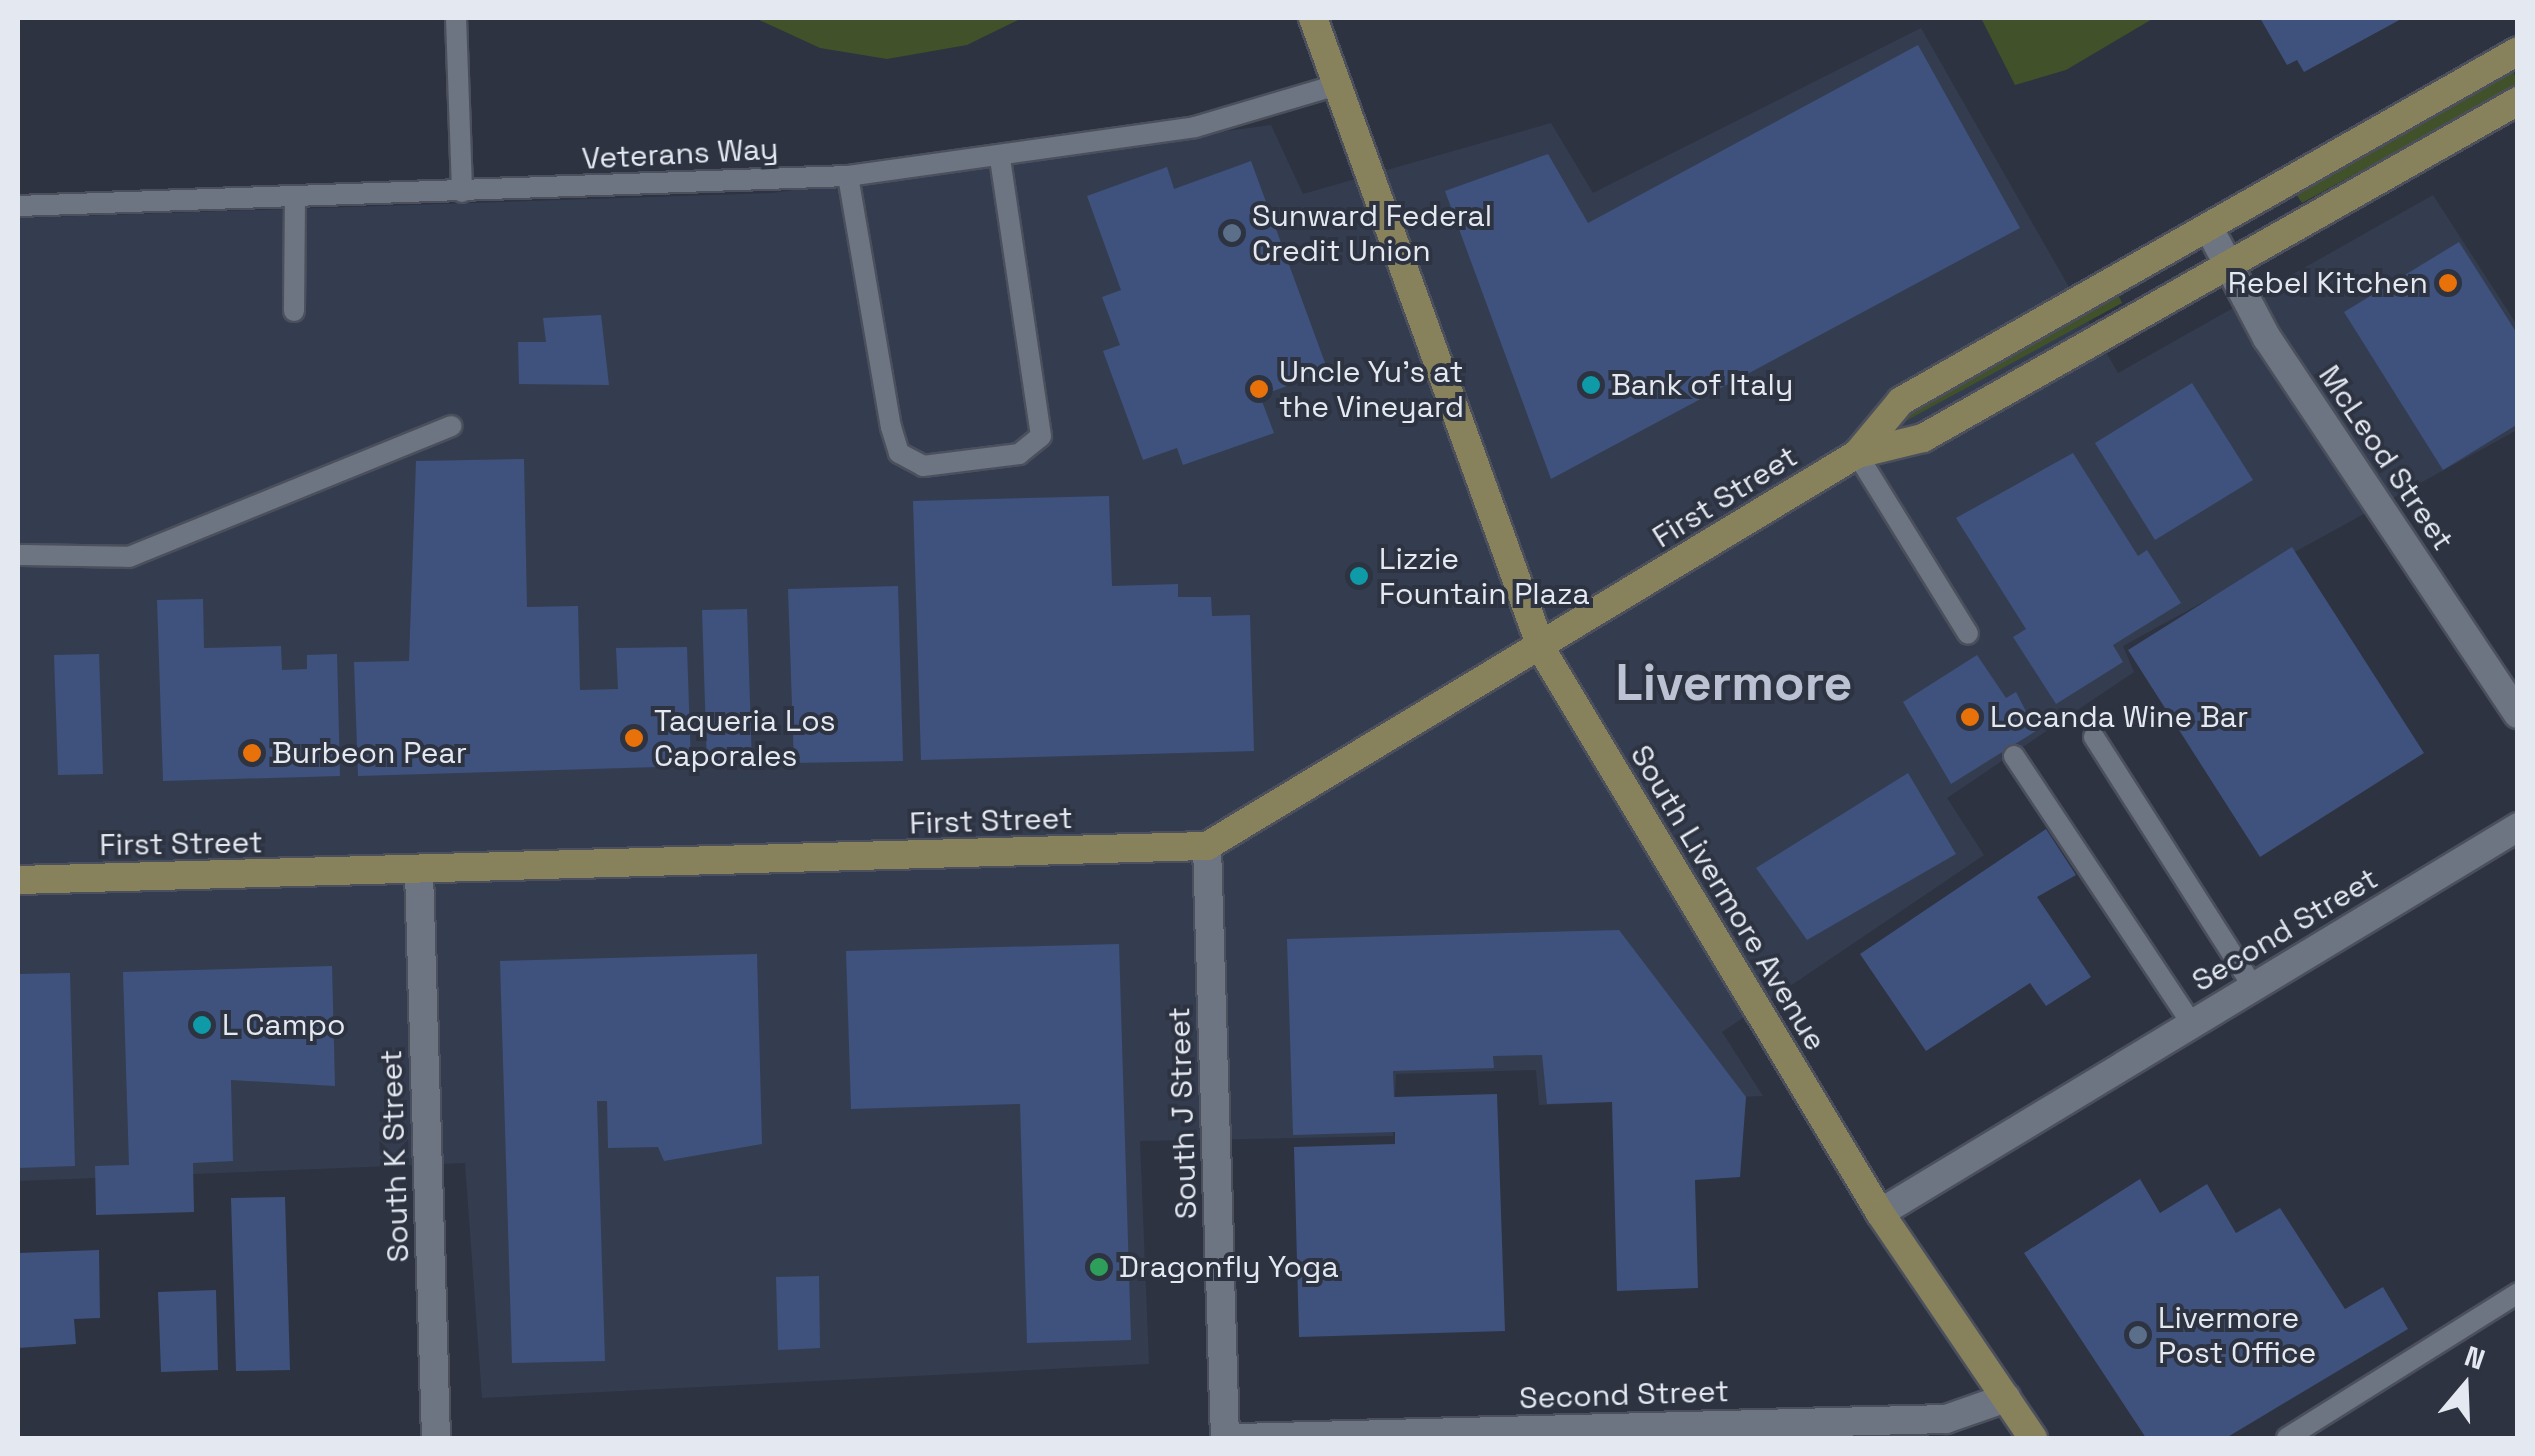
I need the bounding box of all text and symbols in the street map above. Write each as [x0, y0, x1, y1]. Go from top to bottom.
street label: Veterans Way [581, 131, 779, 177]
place label: Sunward Federal Credit Union [1252, 198, 1492, 268]
marker: Sunward Federal Credit Union [1221, 222, 1243, 244]
place label: Rebel Kitchen [2228, 265, 2428, 301]
marker: Rebel Kitchen [2437, 272, 2459, 294]
place label: Uncle Yu's at the Vineyard [1279, 354, 1464, 424]
street label: McLeod Street [2311, 359, 2461, 557]
place label: Bank of Italy [1611, 367, 1793, 403]
marker: Bank of Italy [1580, 374, 1602, 396]
marker: Uncle Yu's at the Vineyard [1248, 378, 1270, 400]
street label: First Street [1646, 438, 1804, 556]
place label: Lizzie Fountain Plaza [1379, 541, 1590, 612]
marker: Lizzie Fountain Plaza [1348, 565, 1370, 587]
district label: Livermore [1616, 654, 1852, 714]
place label: Locanda Wine Bar [1990, 699, 2249, 735]
place label: Taqueria Los Caporales [654, 703, 836, 774]
marker: Locanda Wine Bar [1959, 706, 1981, 728]
marker: Taqueria Los Caporales [623, 727, 645, 749]
place label: Burbeon Pear [272, 735, 467, 771]
street label: South Livermore Avenue [1622, 739, 1834, 1057]
marker: Burbeon Pear [241, 742, 263, 764]
street label: First Street [909, 800, 1073, 842]
street label: First Street [99, 825, 263, 863]
street label: Second Street [2186, 861, 2384, 999]
street label: South J Street [1161, 1006, 1205, 1220]
place label: L Campo [222, 1007, 346, 1043]
marker: L Campo [191, 1014, 213, 1036]
street label: South K Street [373, 1049, 417, 1263]
place label: Dragonfly Yoga [1119, 1249, 1339, 1285]
marker: Dragonfly Yoga [1088, 1256, 1110, 1278]
place label: Livermore Post Office [2158, 1300, 2316, 1370]
marker: Livermore Post Office [2127, 1324, 2149, 1346]
north arrow [2415, 1336, 2515, 1436]
text: N [2460, 1338, 2489, 1378]
street label: Second Street [1519, 1373, 1729, 1417]

